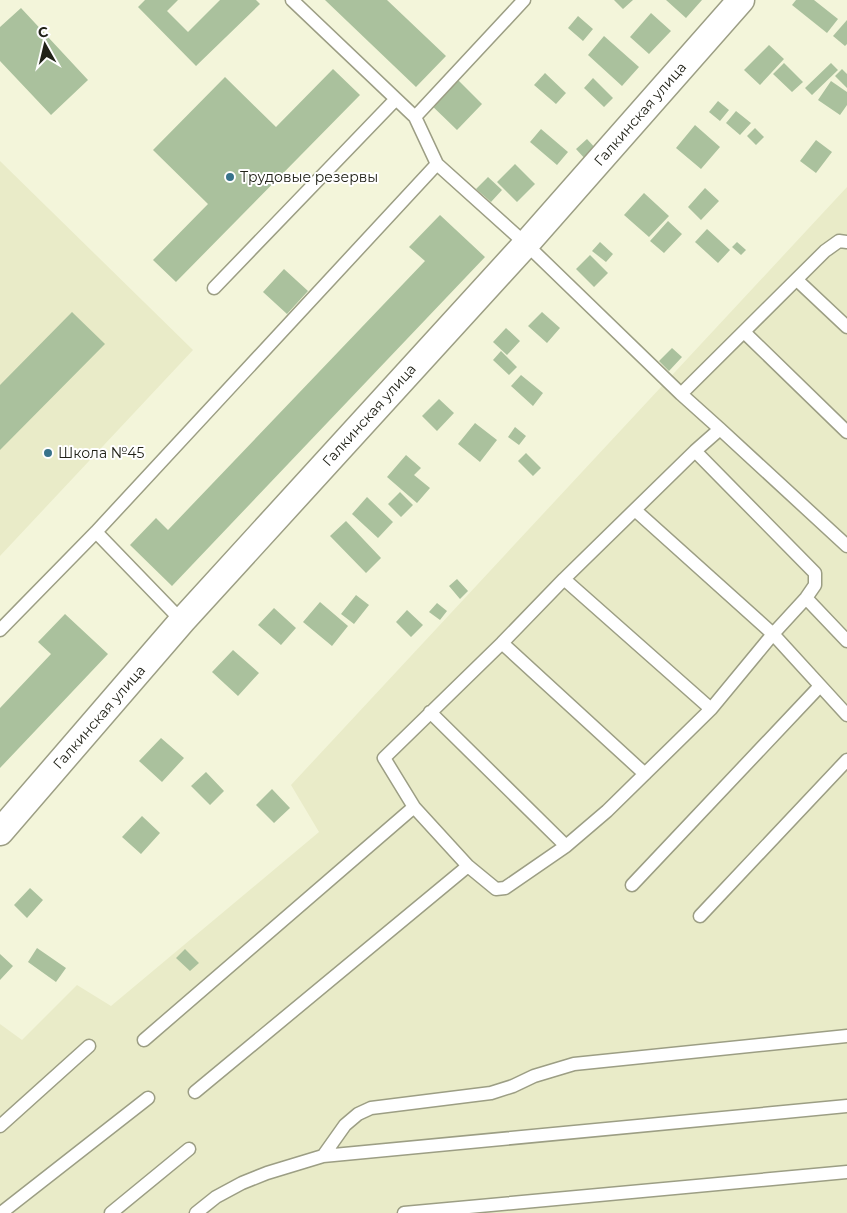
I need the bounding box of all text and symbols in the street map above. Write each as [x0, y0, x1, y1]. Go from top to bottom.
north arrow [20, 20, 70, 70]
text: С [37, 23, 49, 42]
street label: Галкинская улица [590, 58, 690, 170]
place label: Трудовые резервы [240, 168, 378, 186]
marker: Трудовые резервы [224, 171, 236, 183]
street label: Галкинская улица [318, 360, 420, 470]
place label: Школа №45 [58, 444, 145, 462]
marker: Школа №45 [42, 447, 54, 459]
street label: Галкинская улица [49, 661, 149, 773]

